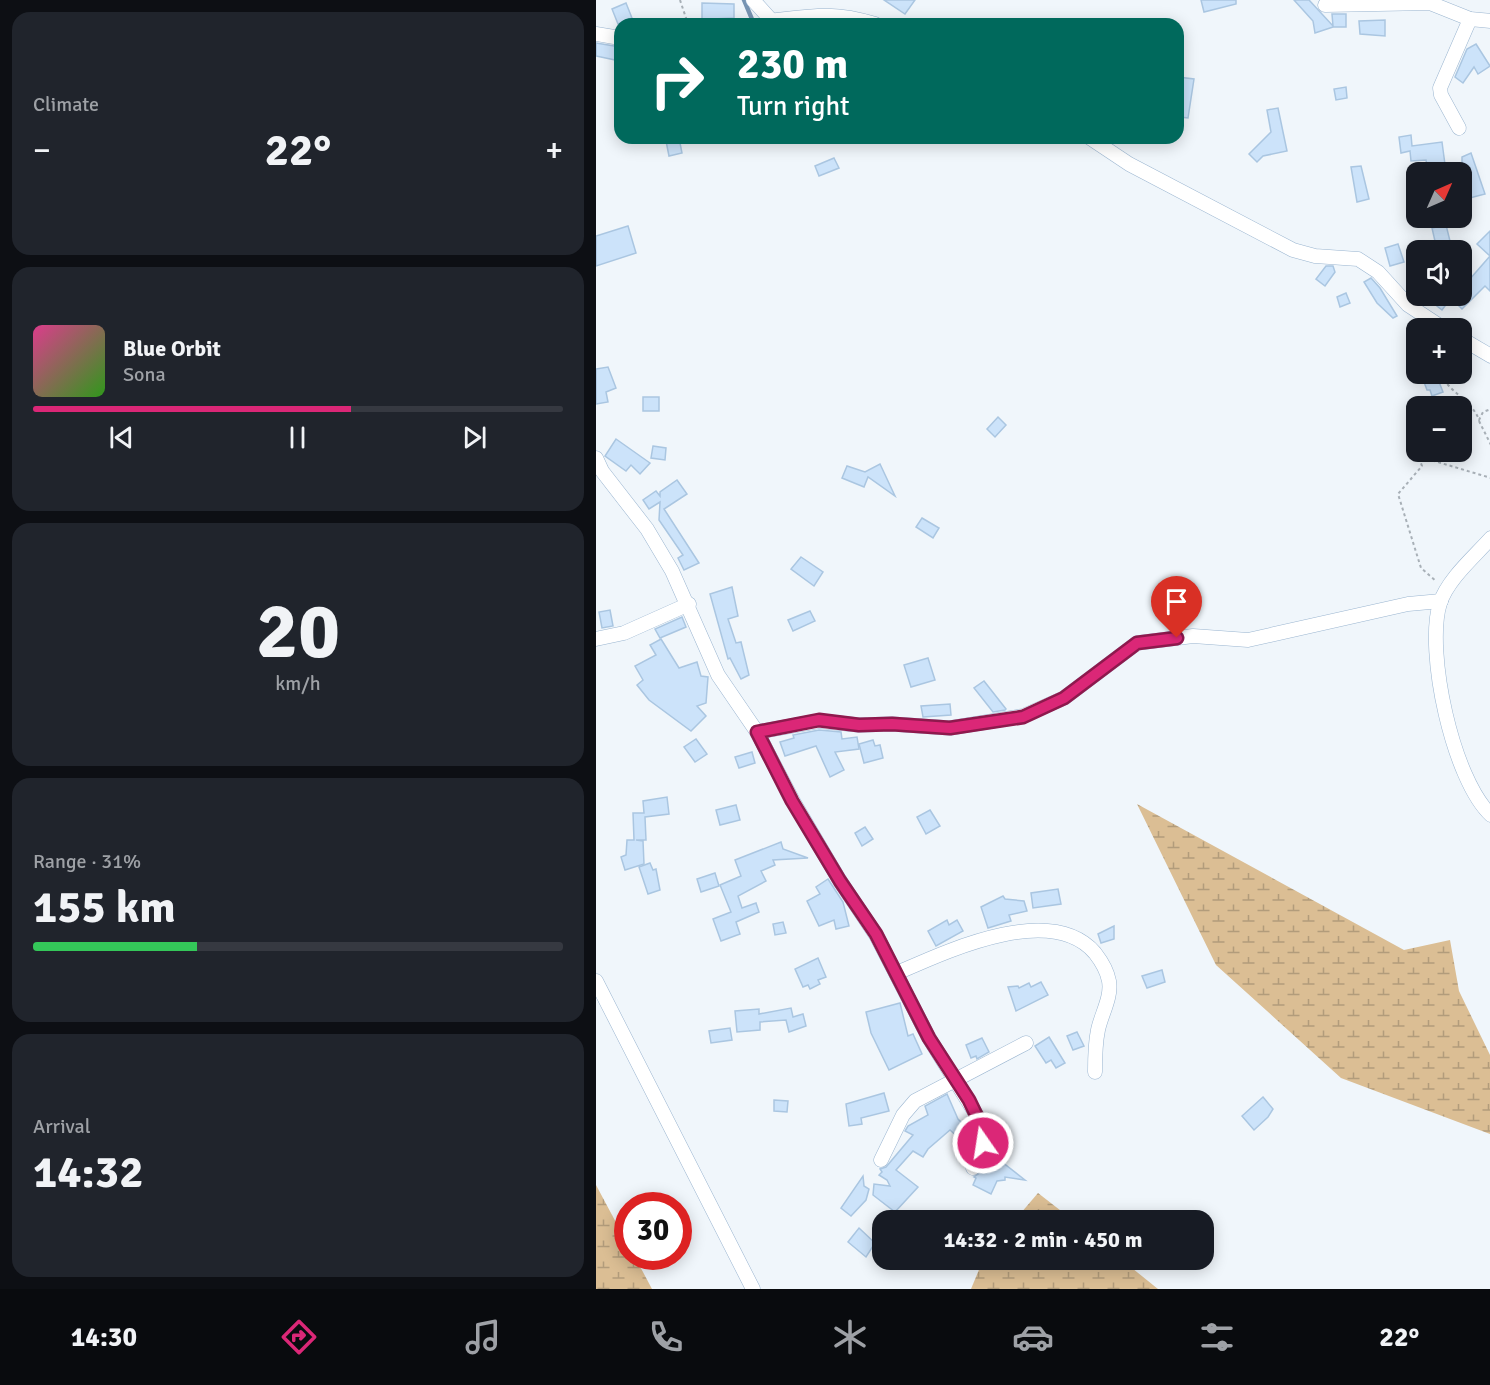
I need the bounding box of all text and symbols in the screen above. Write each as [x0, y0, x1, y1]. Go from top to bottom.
text: 230 m [737, 39, 848, 90]
icon: right [638, 42, 716, 120]
text: Turn right [737, 90, 850, 123]
text: Climate [33, 92, 99, 117]
text: 22° [265, 123, 331, 178]
text: − [33, 130, 51, 171]
text: + [545, 130, 563, 171]
north arrow [1406, 162, 1472, 228]
map controls [1406, 162, 1472, 462]
button: sound [1406, 240, 1472, 306]
button: + [1406, 318, 1472, 384]
text: Blue Orbit [123, 335, 221, 362]
text: Sona [123, 362, 166, 387]
button: − [1406, 396, 1472, 462]
icon: previous [105, 421, 138, 454]
icon: pause [281, 421, 314, 454]
icon: next [458, 421, 491, 454]
pin [1151, 576, 1202, 638]
text: 20 [256, 584, 340, 680]
icon: arrive [1160, 585, 1193, 618]
text: km/h [275, 671, 321, 696]
text: Range · 31% [33, 849, 141, 874]
text: 155 km [33, 880, 176, 935]
position arrow [951, 1111, 1015, 1175]
text: Arrival [33, 1114, 91, 1139]
text: 14:32 [33, 1145, 143, 1200]
speed limit sign: 30 [614, 1192, 692, 1270]
text: 14:32 · 2 min · 450 m [943, 1226, 1143, 1253]
icon: directions [278, 1316, 320, 1358]
icon: music [462, 1316, 504, 1358]
icon: phone [645, 1316, 687, 1358]
icon: climate [829, 1316, 871, 1358]
icon: car [1012, 1316, 1054, 1358]
icon: filters [1196, 1316, 1238, 1358]
text: 14:30 [71, 1321, 137, 1354]
text: 22° [1379, 1321, 1419, 1354]

